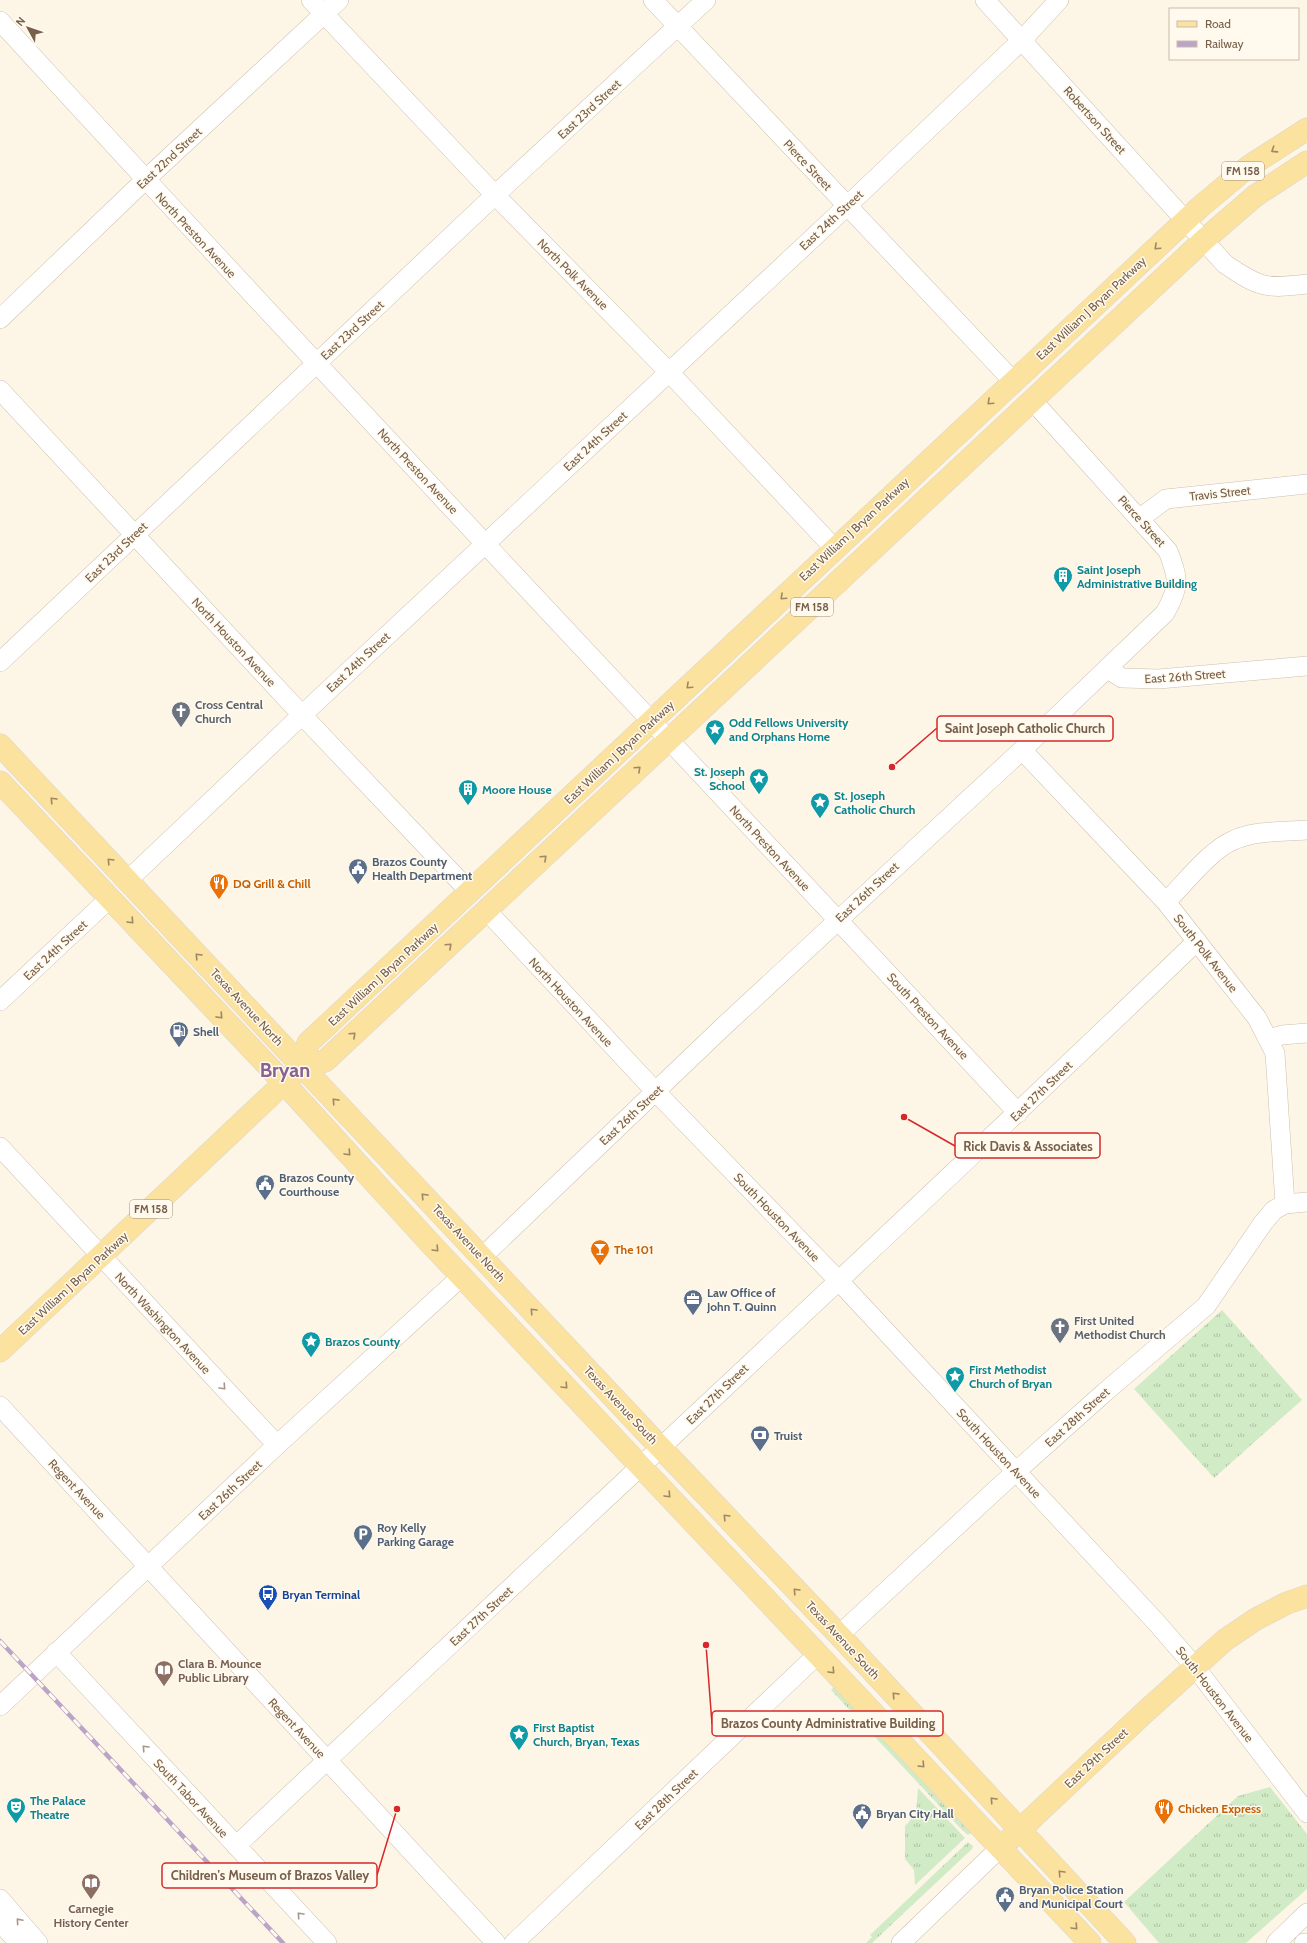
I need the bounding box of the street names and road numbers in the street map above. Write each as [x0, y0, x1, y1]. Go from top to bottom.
street label: East 23rd Street [554, 76, 624, 142]
street label: Robertson Street [1061, 83, 1129, 157]
street label: East 22nd Street [133, 124, 205, 192]
street label: Pierce Street [781, 136, 835, 194]
road number: FM 158 [1222, 162, 1264, 180]
street label: East 24th Street [796, 187, 866, 253]
street label: North Preston Avenue [152, 189, 240, 281]
street label: North Polk Avenue [534, 235, 612, 313]
street label: East William J Bryan Parkway [1033, 253, 1149, 363]
street label: East 23rd Street [317, 297, 387, 363]
street label: East 24th Street [560, 408, 630, 474]
street label: North Preston Avenue [374, 425, 462, 517]
street label: East William J Bryan Parkway [796, 474, 912, 584]
street label: Travis Street [1189, 482, 1251, 504]
street label: Pierce Street [1115, 492, 1169, 550]
street label: East 23rd Street [82, 519, 150, 585]
street label: North Houston Avenue [189, 594, 279, 690]
road number: FM 158 [791, 598, 833, 616]
street label: East 24th Street [323, 629, 393, 695]
street label: East 26th Street [1144, 666, 1226, 686]
street label: East William J Bryan Parkway [561, 697, 677, 807]
street label: North Preston Avenue [726, 802, 814, 894]
street label: East 26th Street [832, 859, 902, 925]
street label: South Polk Avenue [1171, 911, 1241, 995]
street label: East 24th Street [20, 917, 90, 983]
street label: East William J Bryan Parkway [325, 919, 441, 1029]
street label: North Houston Avenue [526, 954, 616, 1050]
street label: Texas Avenue North [207, 965, 287, 1049]
street label: South Preston Avenue [884, 970, 972, 1062]
street label: East 27th Street [1007, 1058, 1075, 1124]
street label: East 26th Street [596, 1082, 666, 1148]
street label: South Houston Avenue [731, 1170, 823, 1264]
road number: FM 158 [130, 1200, 172, 1218]
street label: Texas Avenue North [429, 1201, 509, 1285]
street label: East William J Bryan Parkway [15, 1228, 131, 1338]
street label: North Washington Avenue [112, 1269, 214, 1377]
street label: East 27th Street [683, 1361, 751, 1427]
street label: Texas Avenue South [581, 1363, 661, 1447]
street label: East 28th Street [1042, 1384, 1112, 1450]
street label: South Houston Avenue [953, 1405, 1045, 1501]
street label: Regent Avenue [45, 1456, 109, 1522]
street label: East 26th Street [195, 1457, 265, 1523]
street label: East 27th Street [446, 1583, 516, 1649]
street label: Texas Avenue South [803, 1598, 883, 1682]
street label: South Houston Avenue [1173, 1643, 1257, 1745]
street label: Regent Avenue [265, 1695, 329, 1761]
street label: East 29th Street [1061, 1725, 1131, 1791]
street label: South Tabor Avenue [151, 1755, 231, 1841]
street label: East 28th Street [631, 1765, 701, 1833]

